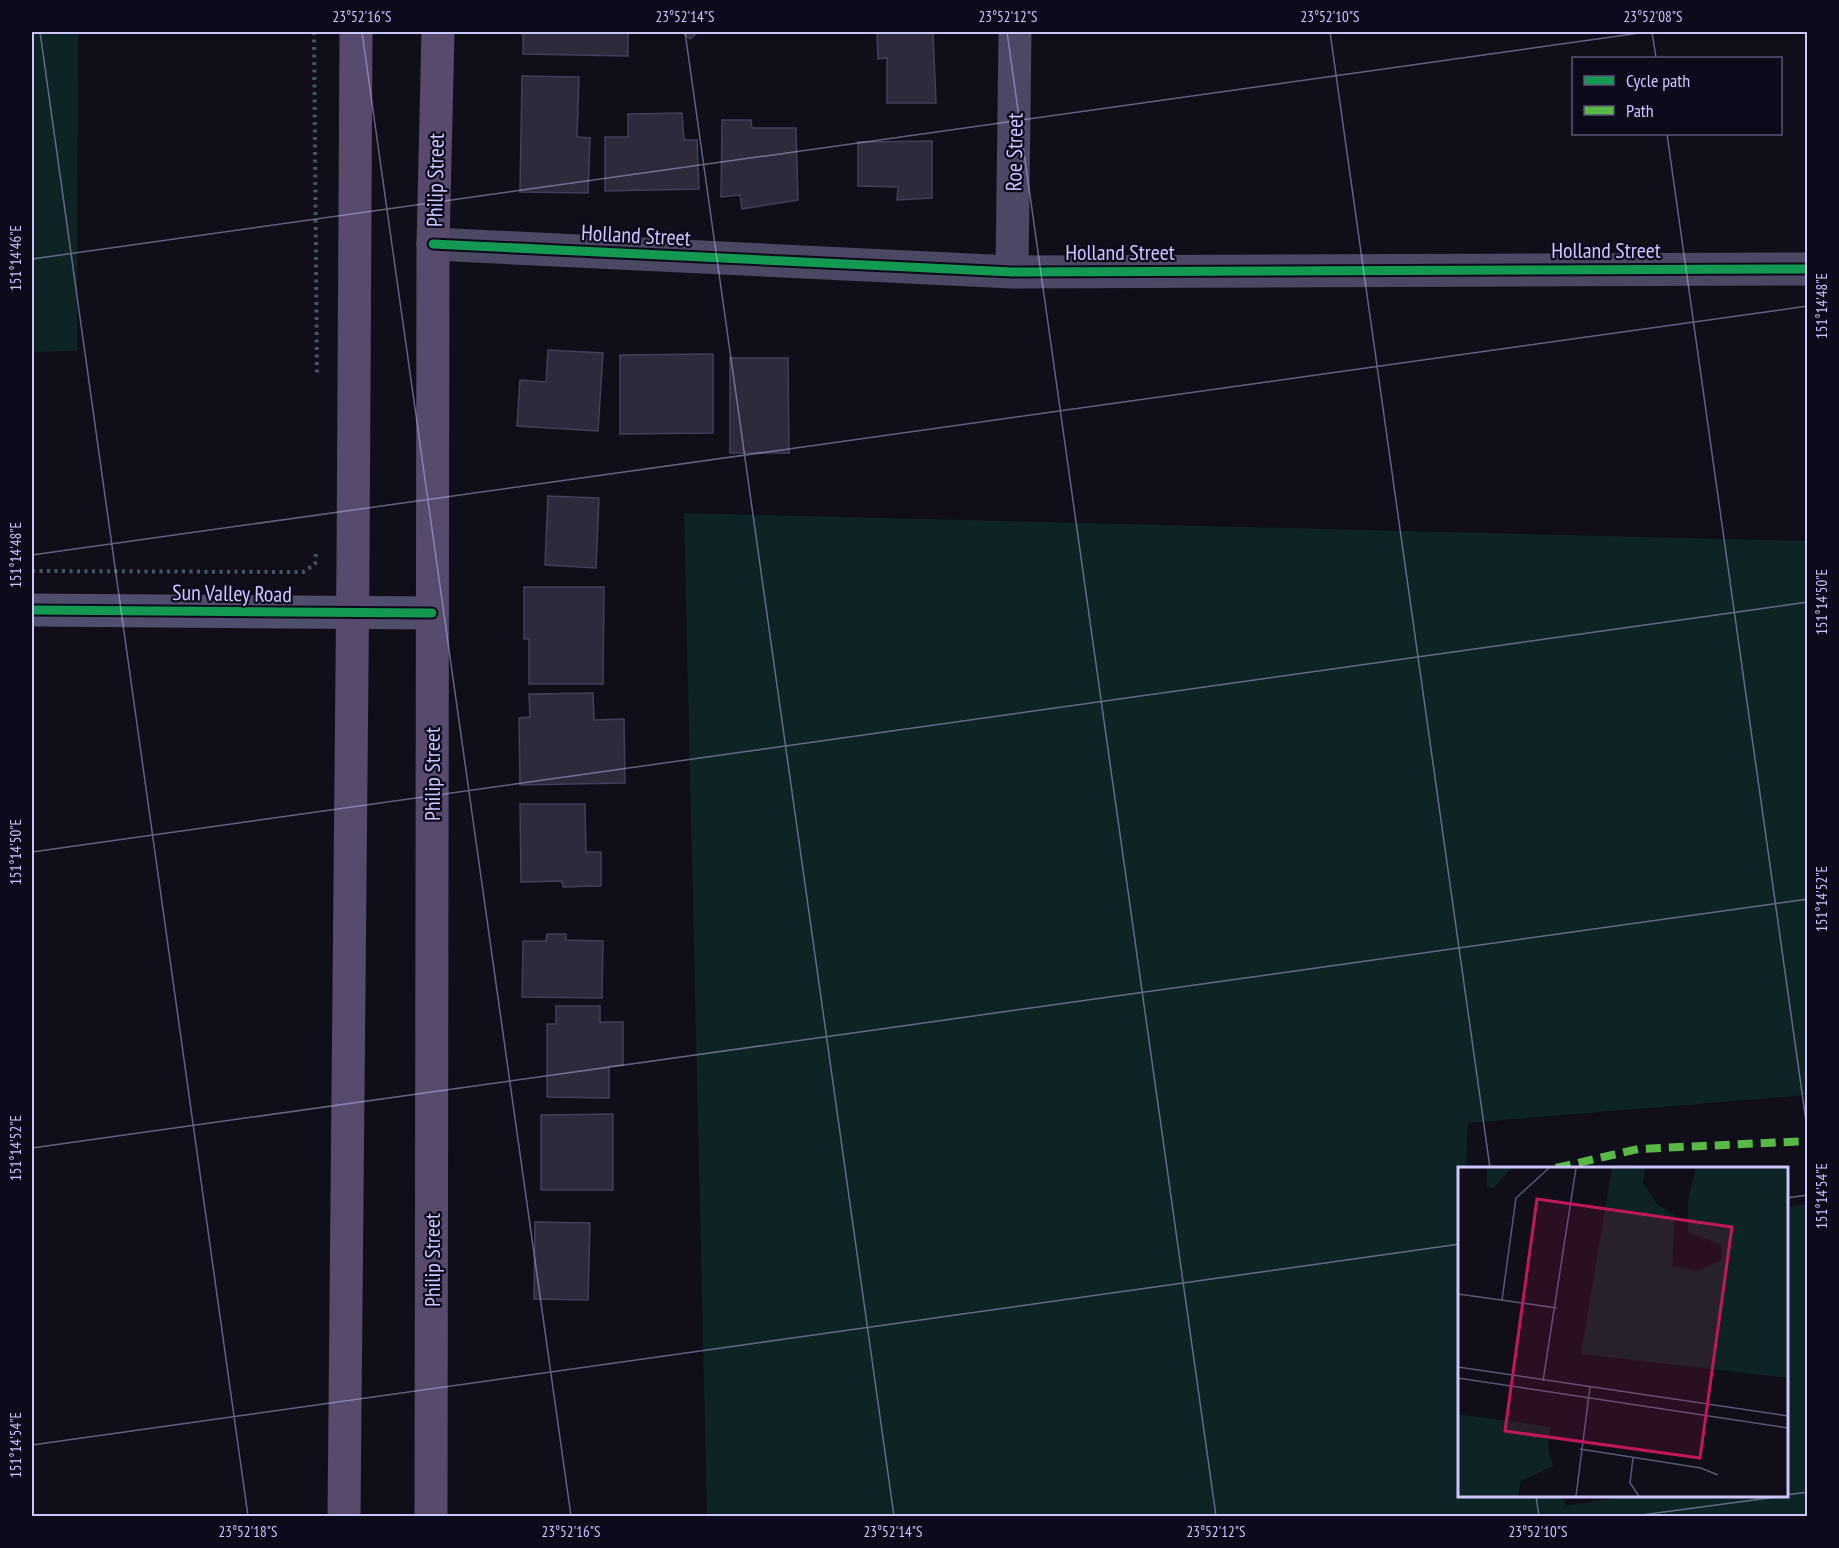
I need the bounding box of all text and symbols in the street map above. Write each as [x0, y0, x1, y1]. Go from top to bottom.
text: 23°52'16"S [332, 7, 392, 26]
text: 23°52'14"S [655, 7, 715, 26]
text: 23°52'12"S [978, 7, 1038, 26]
text: 23°52'10"S [1300, 7, 1360, 26]
text: 23°52'08"S [1623, 7, 1683, 26]
legend [1572, 57, 1782, 135]
text: Cycle path [1626, 69, 1690, 92]
text: Path [1626, 99, 1654, 122]
street label: Roe Street [999, 113, 1029, 191]
street label: Philip Street [420, 133, 450, 227]
street label: Holland Street [580, 218, 692, 252]
text: 151°14'46"E [6, 225, 25, 291]
street label: Holland Street [1551, 236, 1661, 264]
street label: Holland Street [1065, 238, 1175, 266]
text: 151°14'48"E [1812, 273, 1831, 339]
text: 151°14'48"E [6, 522, 25, 588]
text: 151°14'50"E [1812, 569, 1831, 635]
street label: Sun Valley Road [172, 578, 292, 608]
street label: Philip Street [418, 727, 446, 821]
text: 151°14'50"E [6, 819, 25, 885]
text: 151°14'52"E [1812, 866, 1831, 932]
text: 151°14'52"E [6, 1115, 25, 1181]
text: 151°14'54"E [1812, 1163, 1831, 1229]
inset map [1458, 1167, 1788, 1497]
street label: Philip Street [418, 1213, 446, 1307]
text: 151°14'54"E [6, 1412, 25, 1478]
text: 23°52'18"S [218, 1522, 278, 1541]
text: 23°52'16"S [541, 1522, 601, 1541]
text: 23°52'14"S [863, 1522, 923, 1541]
text: 23°52'12"S [1186, 1522, 1246, 1541]
text: 23°52'10"S [1508, 1522, 1568, 1541]

